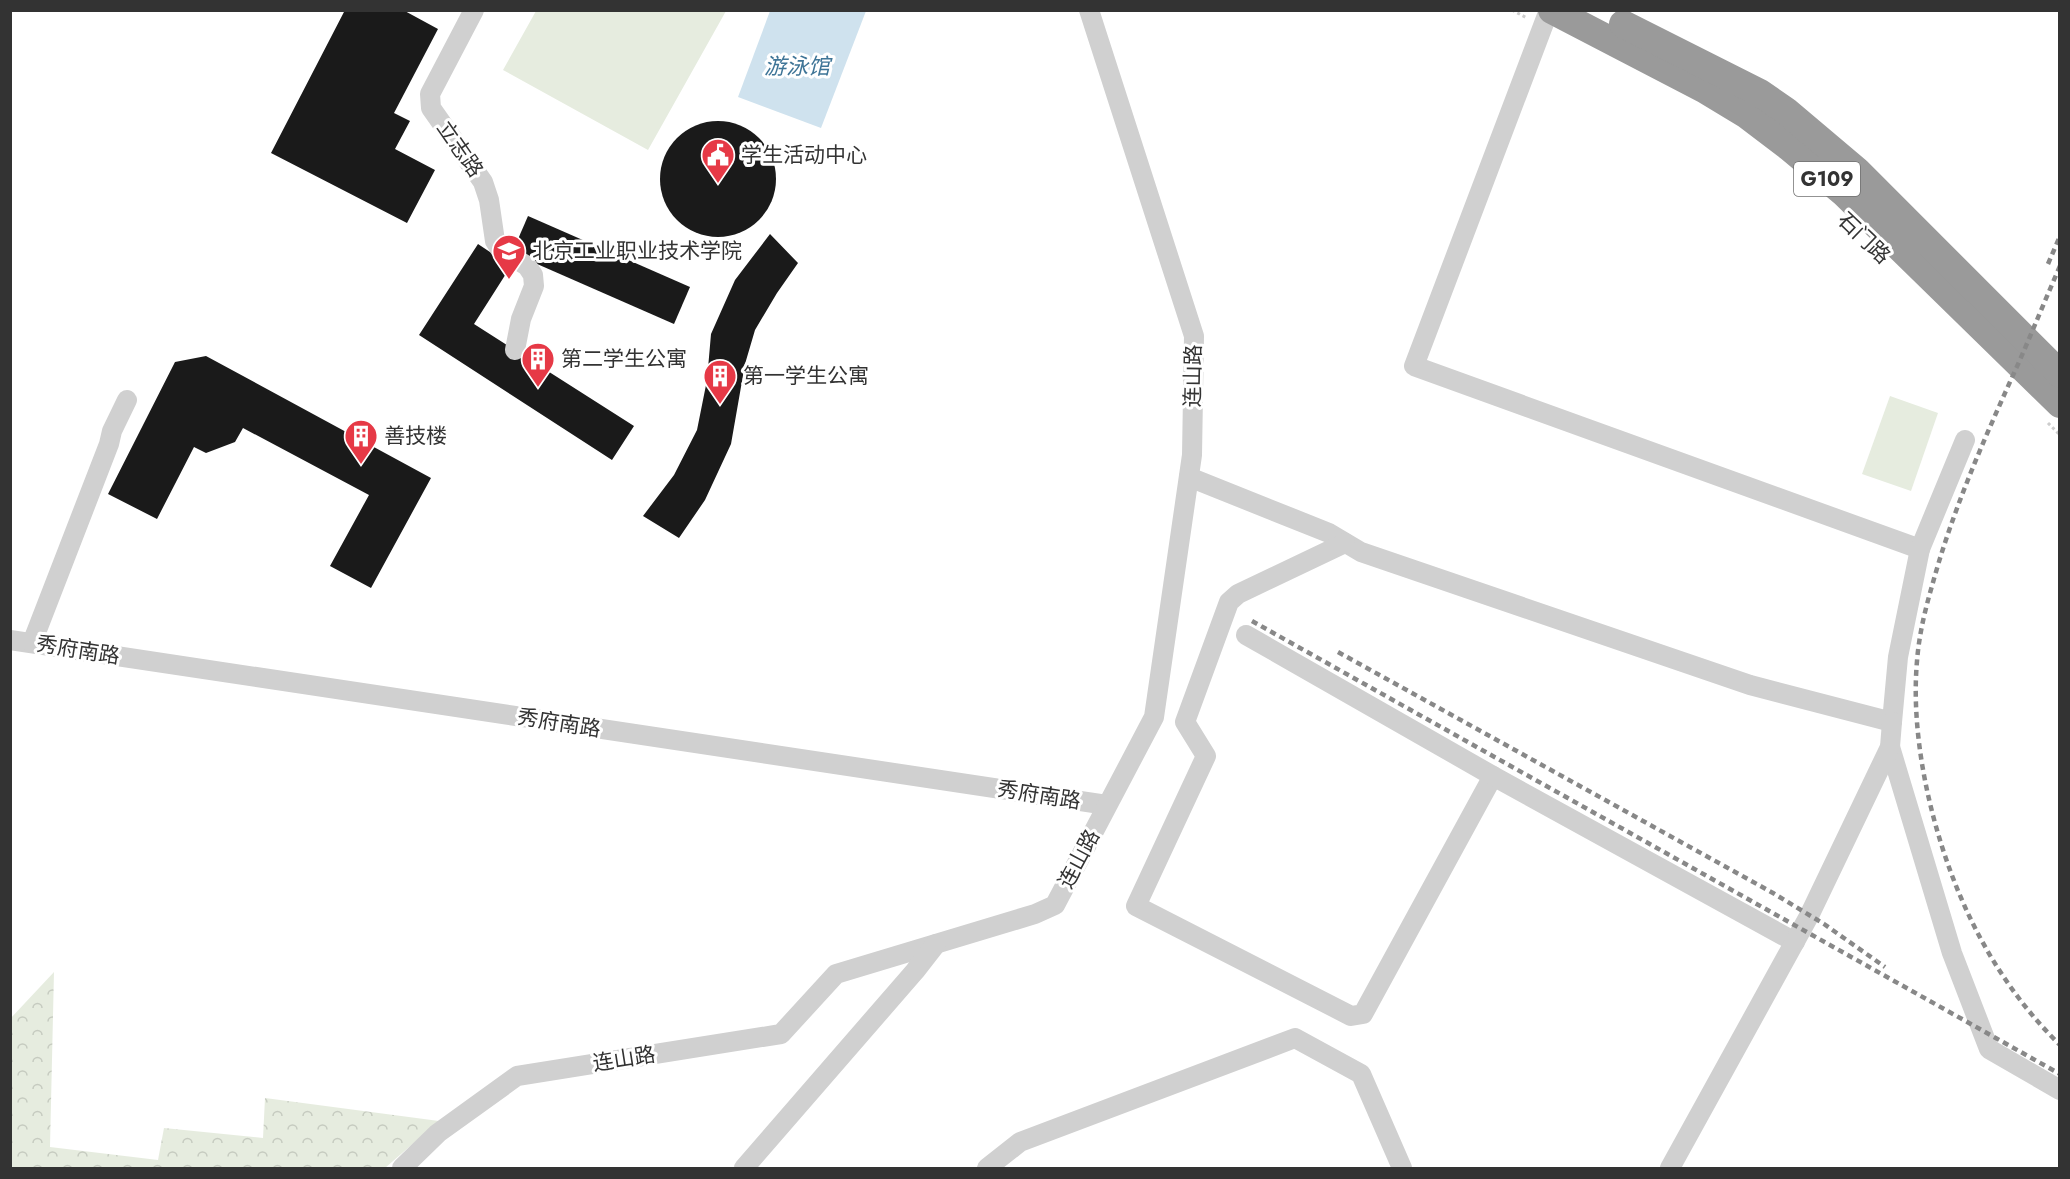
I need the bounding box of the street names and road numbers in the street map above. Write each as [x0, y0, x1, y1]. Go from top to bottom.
street label: 立志路 [430, 115, 490, 183]
road number: G109 [1794, 162, 1860, 196]
street label: 石门路 [1831, 205, 1897, 271]
street label: 连山路 [1177, 344, 1209, 408]
street label: 秀府南路 [34, 629, 122, 671]
street label: 秀府南路 [515, 702, 603, 744]
street label: 秀府南路 [995, 774, 1083, 816]
street label: 连山路 [1051, 824, 1107, 894]
street label: 连山路 [591, 1039, 657, 1079]

